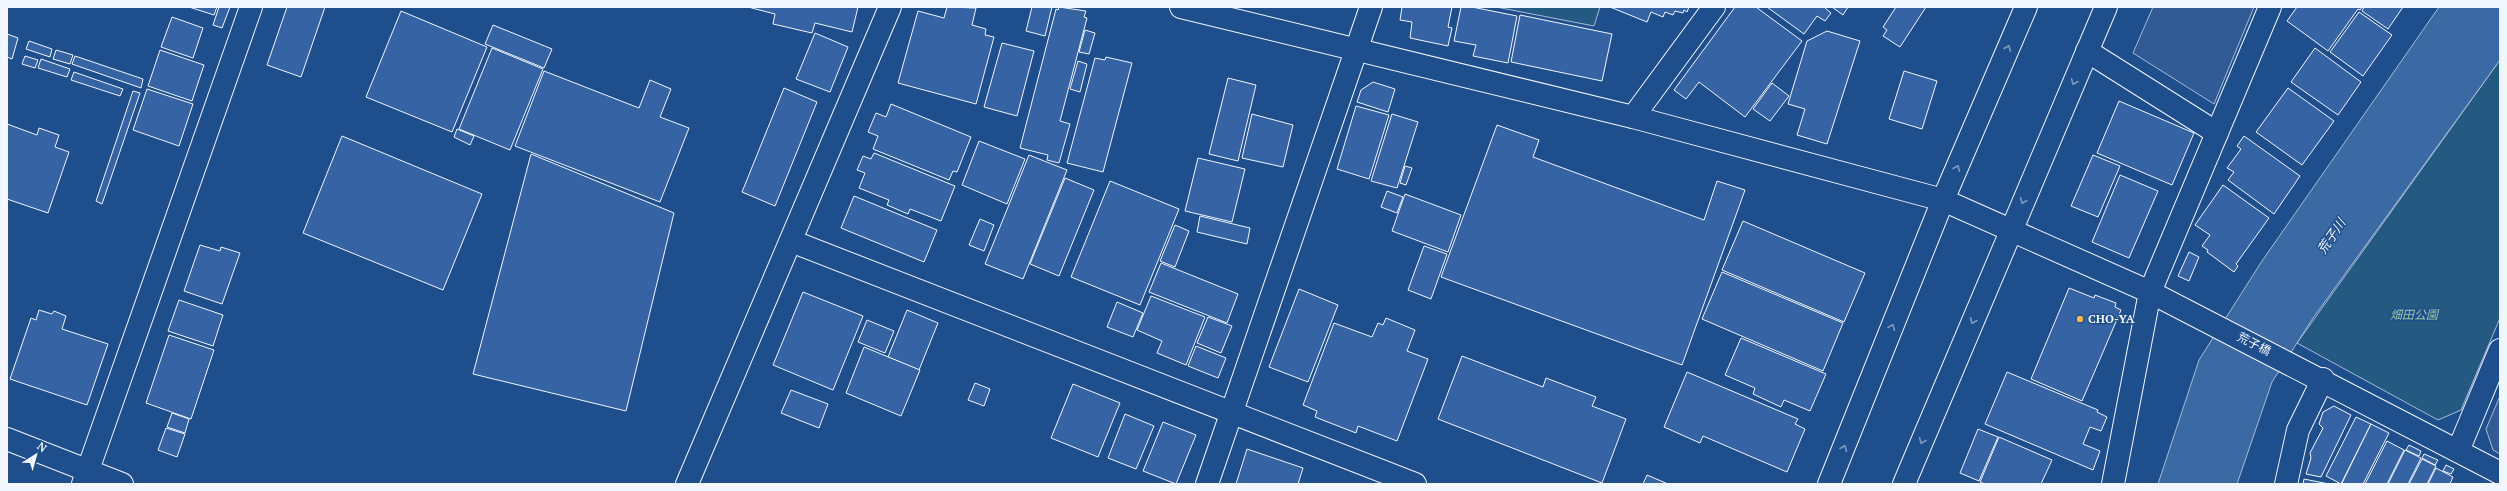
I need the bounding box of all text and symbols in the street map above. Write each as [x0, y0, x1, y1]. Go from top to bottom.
one-way arrow [2004, 45, 2012, 52]
one-way arrow [2071, 77, 2079, 85]
one-way arrow [1952, 164, 1960, 172]
one-way arrow [2020, 198, 2028, 205]
water label: 荒子川 [2313, 213, 2350, 257]
park label: 畑田公園 [2390, 307, 2440, 322]
place label: CHO-YA [2088, 311, 2135, 326]
marker: CHO-YA [2075, 314, 2085, 324]
one-way arrow [1970, 317, 1978, 325]
one-way arrow [1888, 324, 1896, 331]
street label: 荒子橋 [2235, 329, 2274, 358]
north arrow [16, 435, 56, 475]
one-way arrow [1919, 437, 1927, 444]
text: N [34, 439, 50, 456]
one-way arrow [1839, 444, 1847, 452]

